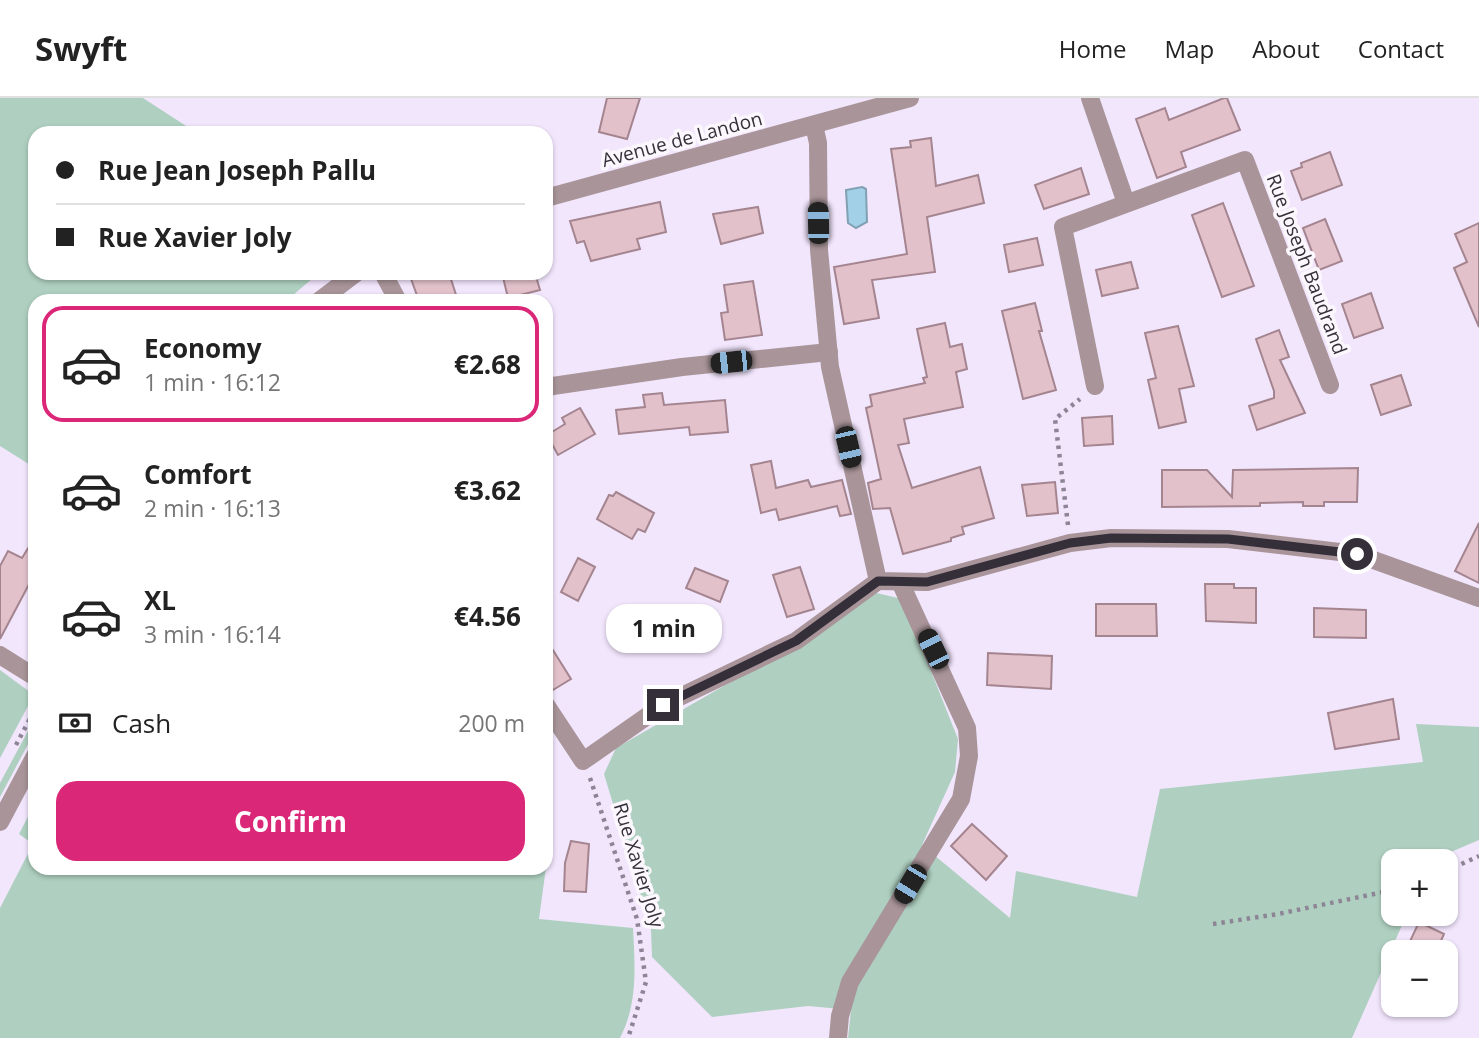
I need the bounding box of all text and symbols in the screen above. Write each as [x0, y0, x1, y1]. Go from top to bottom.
text: Swyft [35, 26, 127, 71]
text: Home [1059, 32, 1127, 65]
text: Map [1165, 32, 1214, 65]
text: About [1252, 32, 1320, 65]
text: Contact [1358, 32, 1444, 65]
street label: Avenue de Landon [599, 105, 765, 173]
text: Rue Jean Joseph Pallu [98, 152, 376, 188]
street label: Rue Joseph Baudrand [1261, 170, 1353, 358]
car [808, 202, 829, 244]
text: Rue Xavier Joly [98, 219, 292, 255]
text: Economy [144, 330, 262, 366]
icon: car [60, 333, 123, 396]
text: €2.68 [454, 346, 521, 382]
car [710, 349, 753, 375]
text: 1 min · 16:12 [144, 366, 281, 398]
car [834, 424, 863, 470]
text: Comfort [144, 456, 251, 492]
icon: car [60, 459, 123, 522]
text: €3.62 [454, 472, 521, 508]
text: 2 min · 16:13 [144, 492, 281, 524]
route start [1341, 538, 1373, 570]
text: XL [144, 582, 176, 618]
icon: car [60, 585, 123, 648]
text: €4.56 [454, 598, 521, 634]
callout: 1 min [605, 603, 721, 652]
text: 1 min [632, 612, 696, 644]
text: 3 min · 16:14 [144, 618, 281, 650]
car [915, 626, 952, 672]
route end [647, 689, 679, 721]
icon: cash [56, 704, 94, 742]
text: Cash [112, 705, 171, 741]
text: 200 m [458, 707, 525, 739]
button: Confirm [56, 781, 525, 861]
street label: Rue Xavier Joly [608, 800, 670, 931]
map controls [1381, 849, 1458, 1017]
button: + [1381, 849, 1458, 926]
car [891, 861, 930, 907]
button: − [1381, 940, 1458, 1017]

